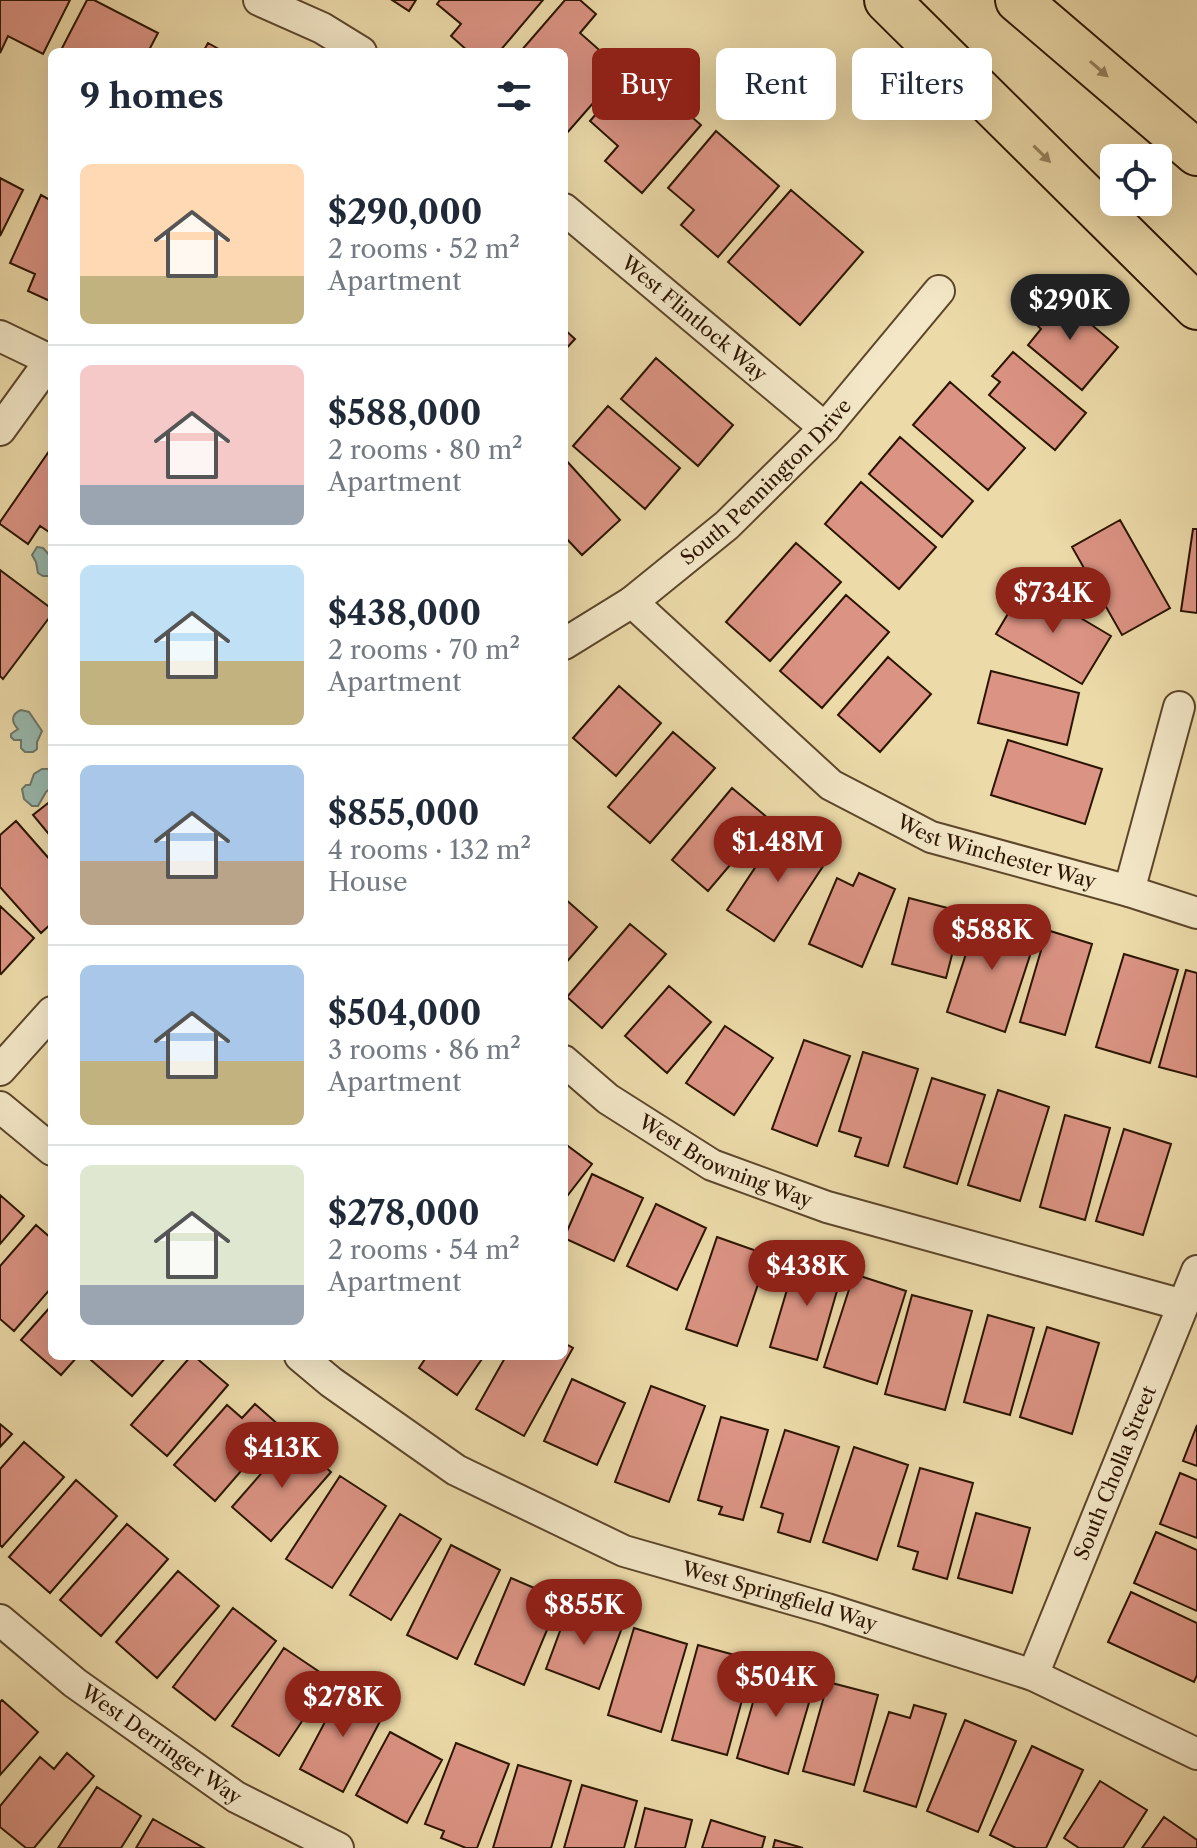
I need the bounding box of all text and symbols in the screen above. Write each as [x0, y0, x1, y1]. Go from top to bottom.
chip: Buy [592, 48, 700, 120]
chip: Rent [716, 48, 836, 120]
chip: Filters [852, 48, 992, 120]
one-way arrow [1089, 60, 1109, 77]
icon: filters [492, 74, 536, 118]
text: 9 homes [80, 75, 224, 117]
one-way arrow [1032, 144, 1051, 162]
map controls [1100, 144, 1172, 216]
button: locate [1100, 144, 1172, 216]
text: $290,000 [328, 191, 483, 233]
icon: home [144, 196, 240, 292]
text: 2 rooms · 52 m² [328, 233, 520, 265]
street label: West Flintlock Way [616, 250, 773, 387]
text: Apartment [328, 265, 461, 297]
pin: $290K [1014, 274, 1126, 342]
text: $290K [1029, 284, 1111, 316]
text: $588,000 [328, 392, 482, 434]
street label: South Pennington Drive [675, 394, 856, 570]
icon: home [144, 397, 240, 493]
text: 2 rooms · 80 m² [328, 434, 523, 466]
text: Apartment [328, 466, 461, 498]
pin: $734K [997, 567, 1109, 635]
text: $734K [1014, 577, 1092, 609]
text: $438,000 [328, 592, 481, 634]
icon: home [144, 597, 240, 693]
text: 2 rooms · 70 m² [328, 634, 520, 666]
text: Apartment [328, 666, 461, 698]
text: $855,000 [328, 792, 479, 834]
icon: home [144, 797, 240, 893]
street label: West Winchester Way [892, 809, 1100, 894]
pin: $1.48M [713, 816, 843, 884]
text: $1.48M [732, 826, 824, 858]
text: 4 rooms · 132 m² [328, 834, 531, 866]
text: House [328, 866, 408, 898]
pin: $588K [936, 904, 1048, 972]
text: $588K [951, 914, 1033, 946]
text: $504,000 [328, 992, 481, 1034]
icon: home [144, 997, 240, 1093]
text: 3 rooms · 86 m² [328, 1034, 521, 1066]
text: Apartment [328, 1066, 461, 1098]
street label: West Browning Way [633, 1109, 816, 1213]
text: $278,000 [328, 1192, 480, 1234]
icon: home [144, 1197, 240, 1293]
text: 2 rooms · 54 m² [328, 1234, 520, 1266]
pin: $438K [751, 1240, 863, 1308]
text: $438K [766, 1250, 848, 1282]
text: Apartment [328, 1266, 461, 1298]
street label: South Cholla Street [1069, 1382, 1161, 1564]
pin: $413K [226, 1422, 338, 1490]
text: $413K [243, 1432, 321, 1464]
street label: West Springfield Way [678, 1556, 881, 1637]
pin: $855K [528, 1579, 640, 1647]
text: $855K [544, 1589, 624, 1621]
pin: $504K [720, 1651, 832, 1719]
text: $504K [735, 1661, 817, 1693]
pin: $278K [287, 1671, 399, 1739]
street label: West Derringer Way [76, 1679, 247, 1810]
text: $278K [303, 1681, 383, 1713]

